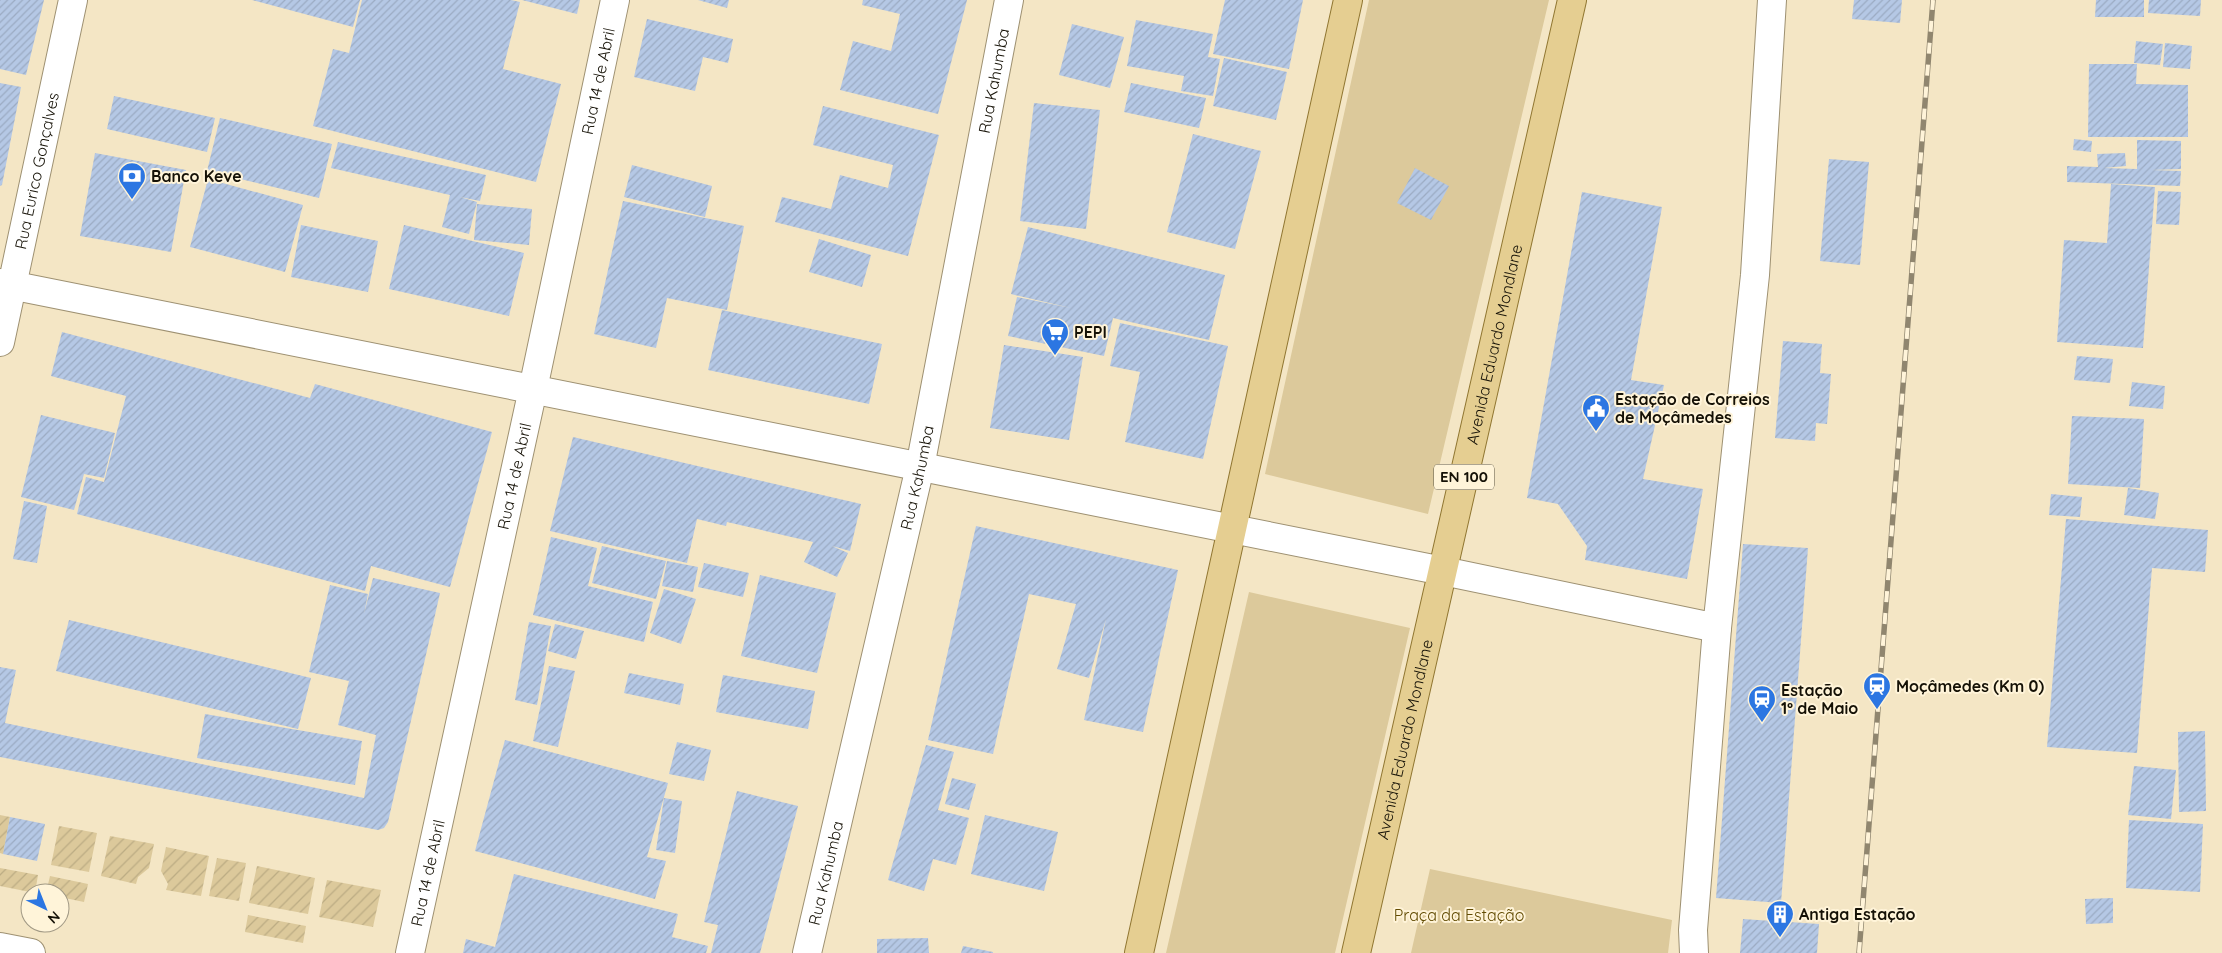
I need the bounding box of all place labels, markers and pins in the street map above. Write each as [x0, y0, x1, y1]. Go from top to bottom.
bank icon: Banco Keve [117, 161, 147, 200]
place label: Banco Keve [151, 166, 242, 186]
supermarket icon: PEPI [1040, 317, 1070, 356]
place label: PEPI [1074, 322, 1107, 342]
place label: Estação de Correios de Moçâmedes [1615, 389, 1770, 427]
public building icon: Estação de Correios de Moçâmedes [1581, 393, 1611, 432]
station icon: Moçâmedes (Km 0) [1862, 671, 1892, 710]
place label: Moçâmedes (Km 0) [1896, 676, 2044, 696]
place label: Estação 1º de Maio [1781, 680, 1858, 718]
station icon: Estação 1º de Maio [1747, 684, 1777, 723]
building icon: Antiga Estação [1765, 899, 1795, 938]
place label: Antiga Estação [1799, 904, 1916, 924]

